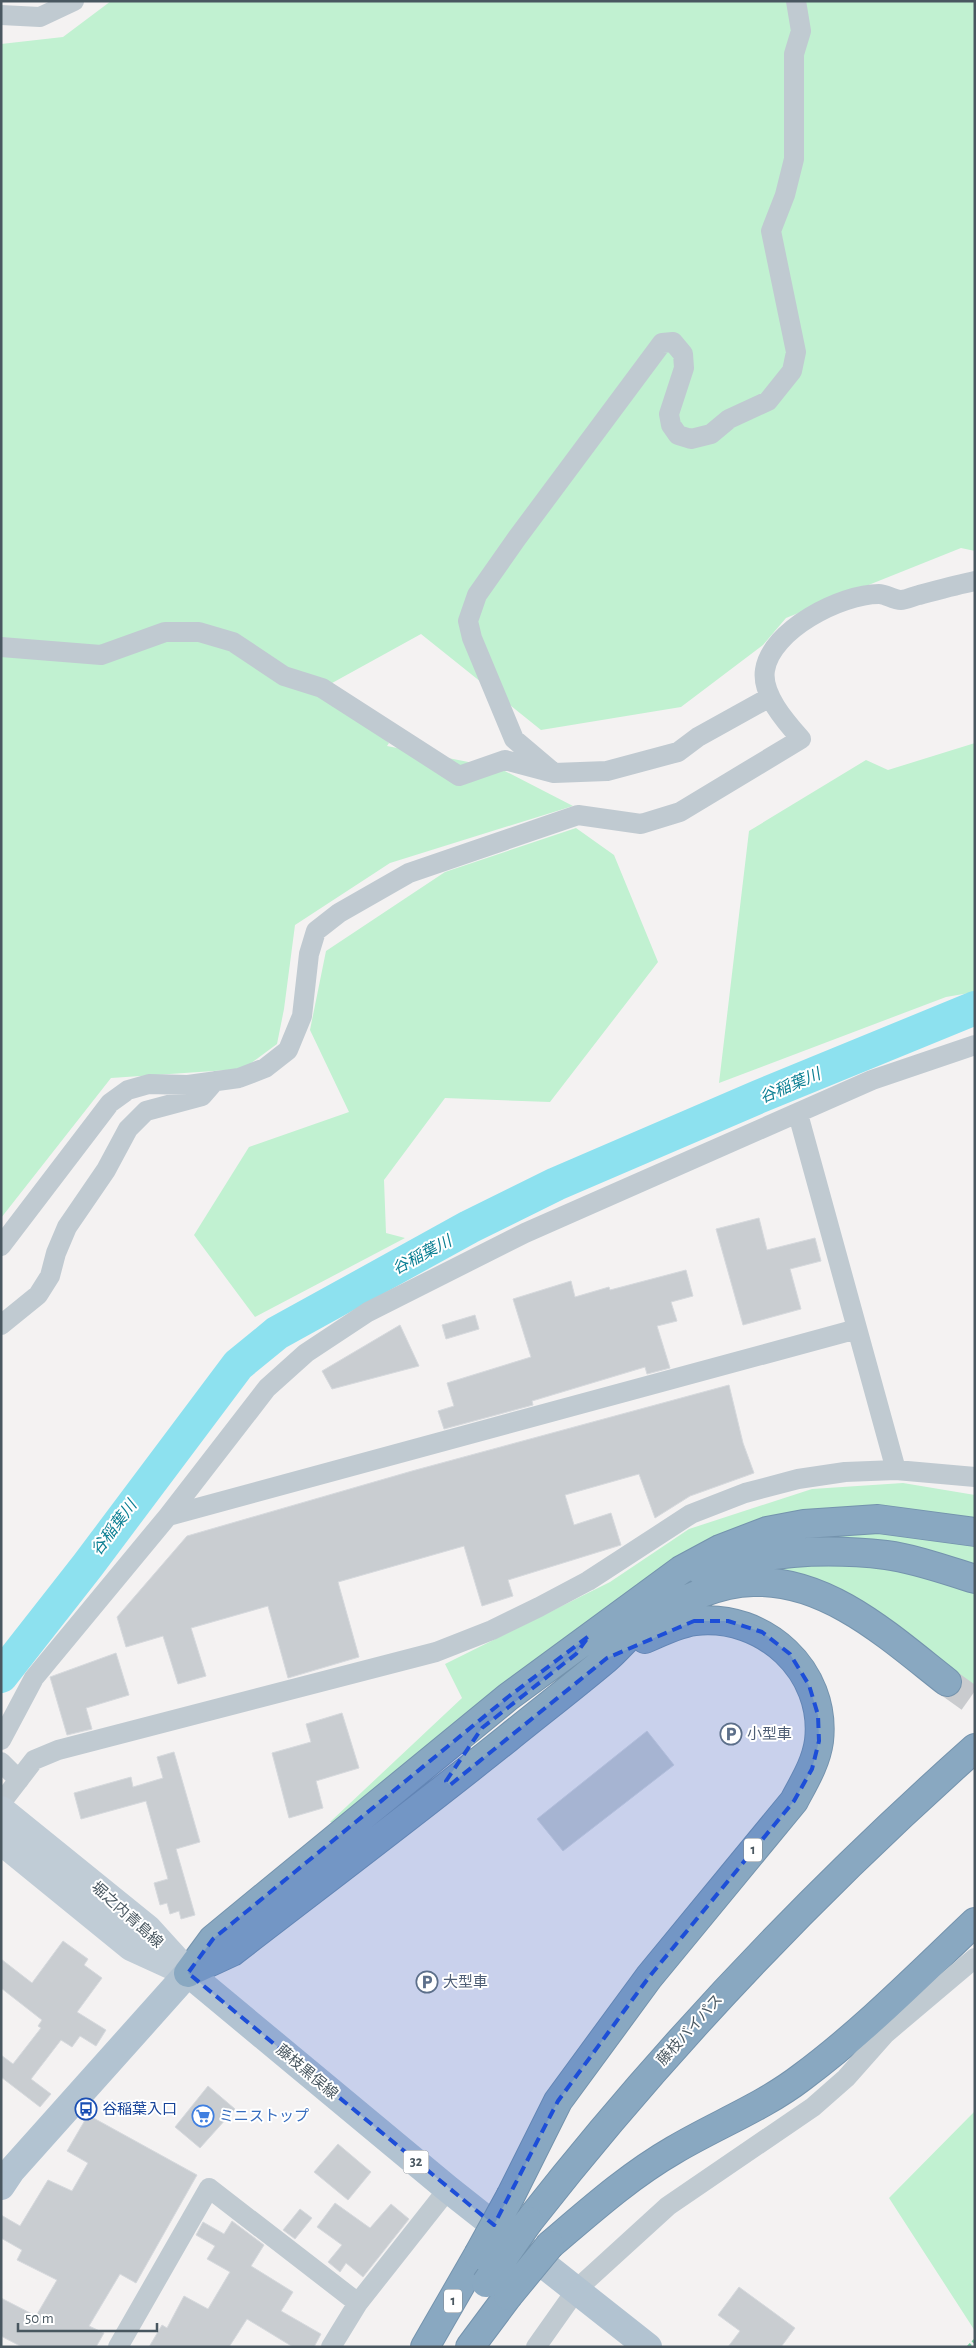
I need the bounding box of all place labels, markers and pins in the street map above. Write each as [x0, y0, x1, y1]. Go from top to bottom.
parking icon: 小型車 [719, 1722, 743, 1746]
place label: 小型車 [747, 1726, 792, 1742]
parking icon: 大型車 [415, 1970, 439, 1994]
place label: 大型車 [443, 1974, 488, 1990]
bus stop icon: 谷稲葉入口 [74, 2097, 98, 2121]
place label: 谷稲葉入口 [102, 2101, 177, 2117]
supermarket icon: ミニストップ [191, 2104, 215, 2128]
place label: ミニストップ [219, 2108, 309, 2124]

